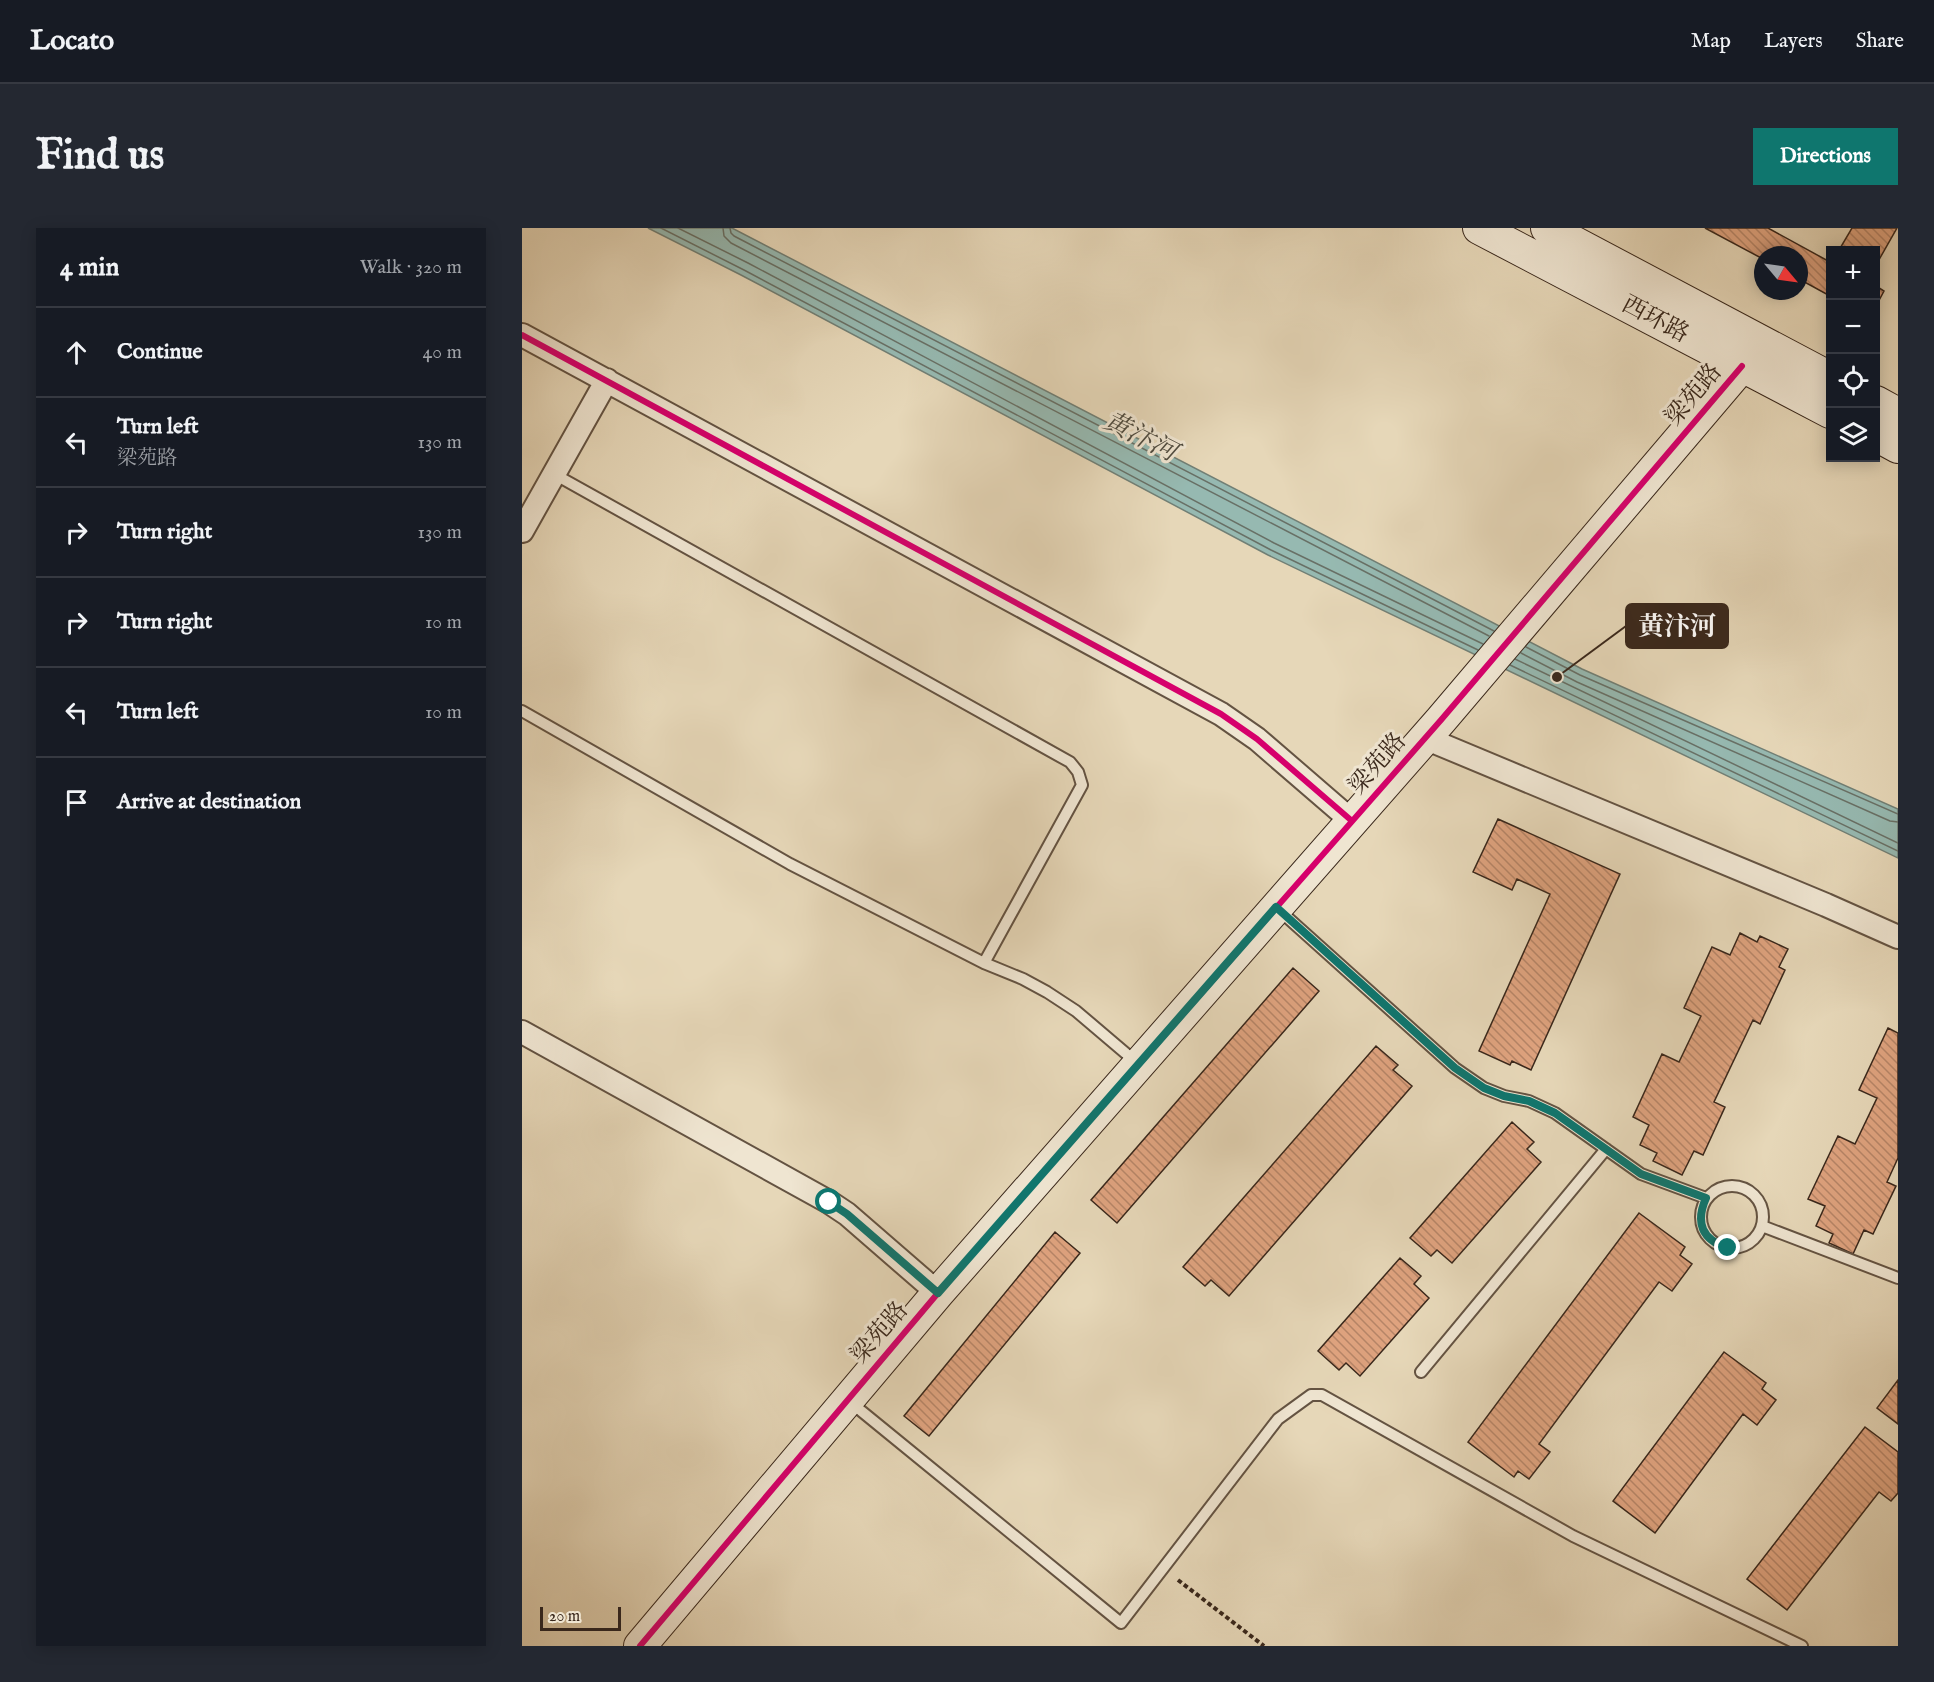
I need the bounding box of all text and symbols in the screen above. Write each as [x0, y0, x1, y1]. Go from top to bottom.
text: Locato [30, 24, 114, 59]
text: Map [1691, 28, 1731, 55]
text: Layers [1764, 28, 1823, 55]
text: Share [1856, 28, 1904, 55]
button: Directions [1753, 128, 1898, 185]
text: Find us [36, 130, 164, 183]
north arrow [1754, 246, 1808, 300]
map controls [1826, 246, 1880, 462]
button: + [1826, 246, 1880, 300]
text: 4 min [60, 251, 119, 284]
text: Walk · 320 m [360, 255, 462, 280]
street label: 西环路 [1616, 289, 1694, 351]
button: − [1826, 300, 1880, 354]
icon: ahead [60, 336, 93, 369]
text: Continue [117, 338, 203, 366]
text: 40 m [423, 340, 462, 365]
button: locate [1826, 354, 1880, 408]
street label: 梁苑路 [1659, 357, 1729, 433]
water label: 黄汴河 [1098, 405, 1186, 471]
button: layers [1826, 408, 1880, 462]
text: Turn left [117, 413, 199, 441]
icon: left [60, 426, 93, 459]
text: 130 m [417, 430, 462, 455]
text: 梁苑路 [117, 446, 177, 471]
icon: right [60, 516, 93, 549]
text: Turn right [117, 518, 212, 546]
text: 130 m [417, 520, 462, 545]
callout: 黄汴河 [1626, 604, 1728, 648]
icon: right [60, 606, 93, 639]
text: Turn right [117, 608, 212, 636]
text: 10 m [425, 610, 462, 635]
text: 黄汴河 [1638, 611, 1716, 644]
icon: left [60, 696, 93, 729]
text: Turn left [117, 698, 199, 726]
text: 10 m [425, 700, 462, 725]
street label: 梁苑路 [1343, 727, 1413, 801]
icon: arrive [60, 786, 93, 819]
text: Arrive at destination [117, 788, 301, 816]
route start [815, 1188, 841, 1214]
route end [1714, 1234, 1740, 1260]
street label: 梁苑路 [845, 1296, 915, 1370]
scale bar [540, 1604, 621, 1632]
text: 20 m [549, 1607, 580, 1627]

